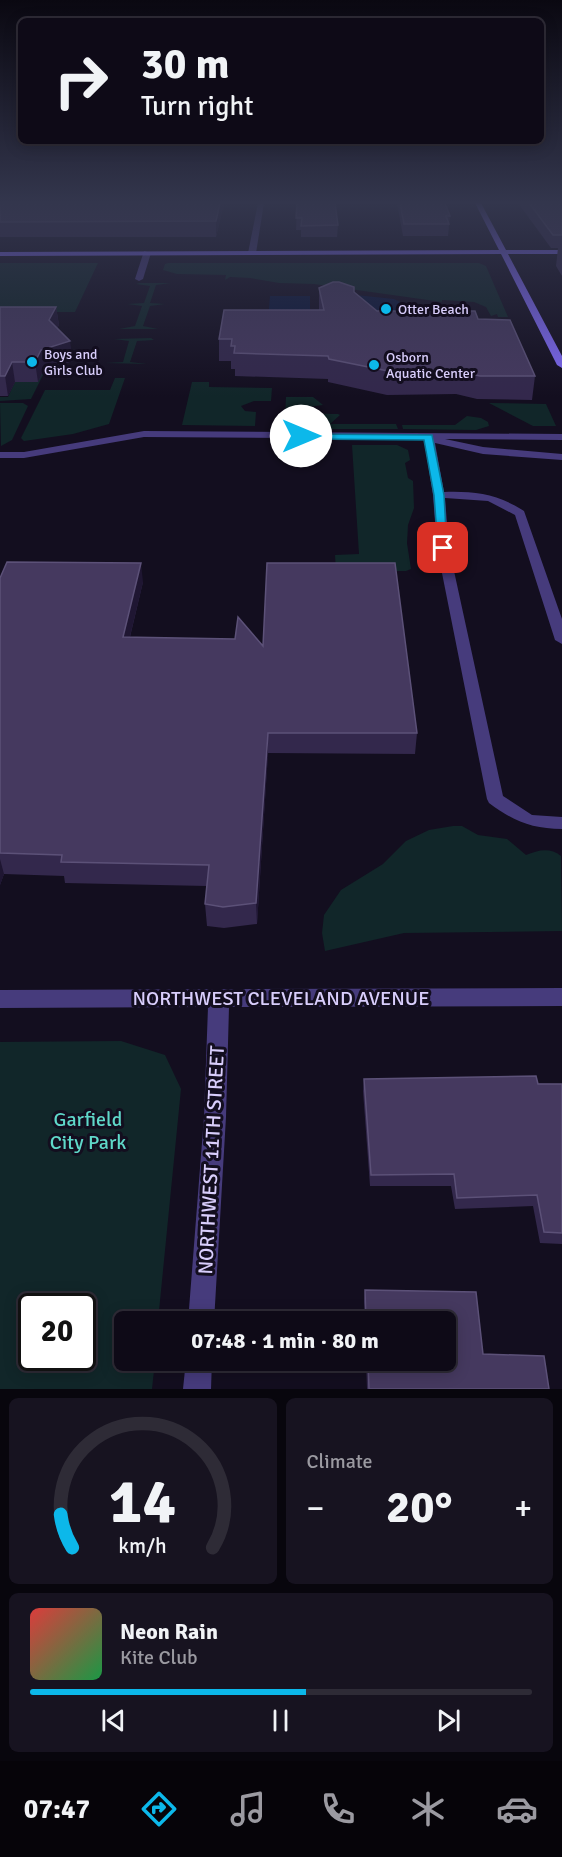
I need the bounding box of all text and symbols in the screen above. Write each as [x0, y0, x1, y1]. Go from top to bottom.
text: 30 m [141, 39, 230, 90]
icon: right [42, 42, 120, 120]
text: Turn right [141, 90, 254, 123]
place label: Otter Beach [398, 301, 469, 318]
marker: Otter Beach [379, 302, 393, 316]
place label: Boys and Girls Club [44, 346, 103, 379]
place label: Osborn Aquatic Center [386, 349, 476, 382]
marker: Boys and Girls Club [25, 355, 39, 369]
marker: Osborn Aquatic Center [367, 358, 381, 372]
position arrow [269, 404, 333, 468]
pin [417, 522, 468, 573]
icon: arrive [426, 531, 459, 564]
street label: NORTHWEST CLEVELAND AVENUE [132, 986, 430, 1011]
street label: NORTHWEST 11TH STREET [193, 1045, 230, 1275]
park label: Garfield City Park [50, 1107, 126, 1155]
speed limit sign: 20 [18, 1293, 96, 1371]
text: 07:48 · 1 min · 80 m [191, 1327, 379, 1354]
text: Climate [307, 1449, 372, 1474]
text: 14 [109, 1463, 176, 1540]
text: 20° [386, 1480, 453, 1535]
text: − [307, 1488, 324, 1529]
text: + [514, 1488, 532, 1529]
text: km/h [118, 1533, 167, 1559]
text: Neon Rain [120, 1618, 218, 1645]
text: Kite Club [120, 1645, 198, 1670]
icon: previous [97, 1704, 130, 1737]
icon: pause [264, 1704, 297, 1737]
icon: next [432, 1704, 465, 1737]
icon: directions [138, 1788, 180, 1830]
icon: music [227, 1788, 269, 1830]
icon: phone [317, 1788, 359, 1830]
icon: climate [407, 1788, 449, 1830]
icon: car [496, 1788, 538, 1830]
text: 07:47 [24, 1793, 90, 1826]

